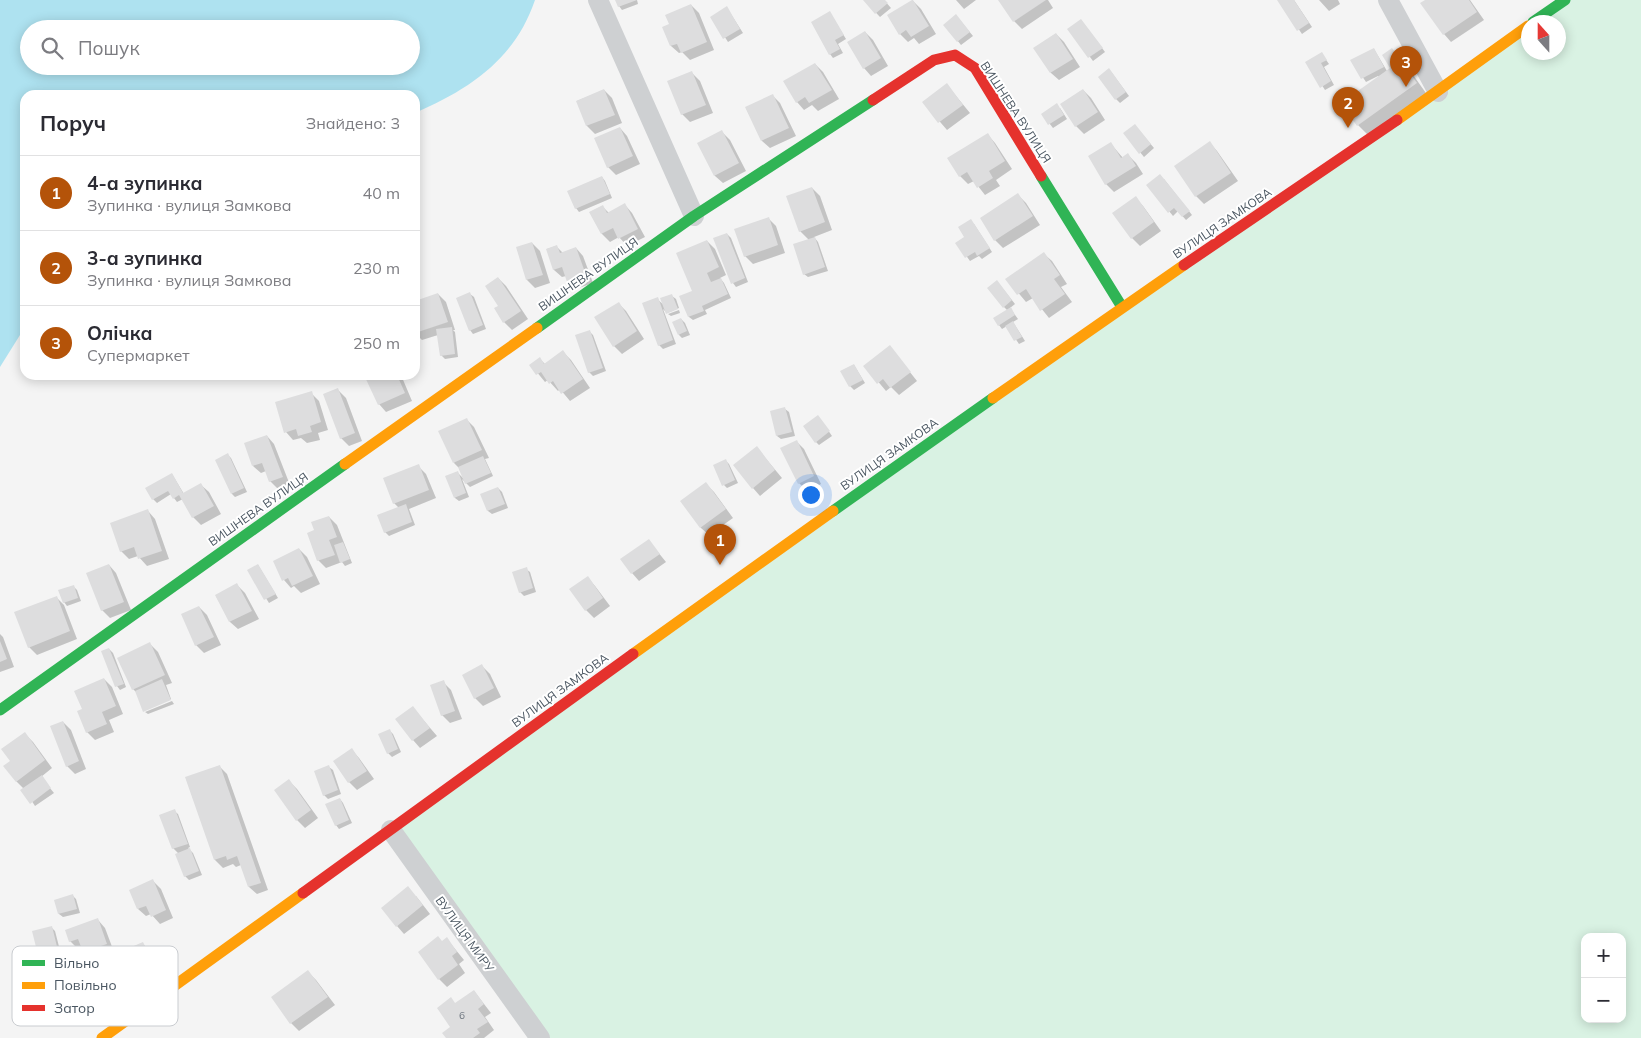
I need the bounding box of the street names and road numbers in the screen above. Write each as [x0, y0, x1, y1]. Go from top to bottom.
street label: ВИШНЕВА ВУЛИЦЯ [978, 58, 1054, 166]
street label: ВУЛИЦЯ ЗАМКОВА [1170, 184, 1274, 262]
street label: ВИШНЕВА ВУЛИЦЯ [535, 234, 641, 314]
street label: ВУЛИЦЯ ЗАМКОВА [837, 415, 941, 493]
street label: ВИШНЕВА ВУЛИЦЯ [205, 469, 311, 549]
street label: ВУЛИЦЯ ЗАМКОВА [509, 650, 611, 730]
street label: ВУЛИЦЯ МИРУ [433, 893, 498, 975]

